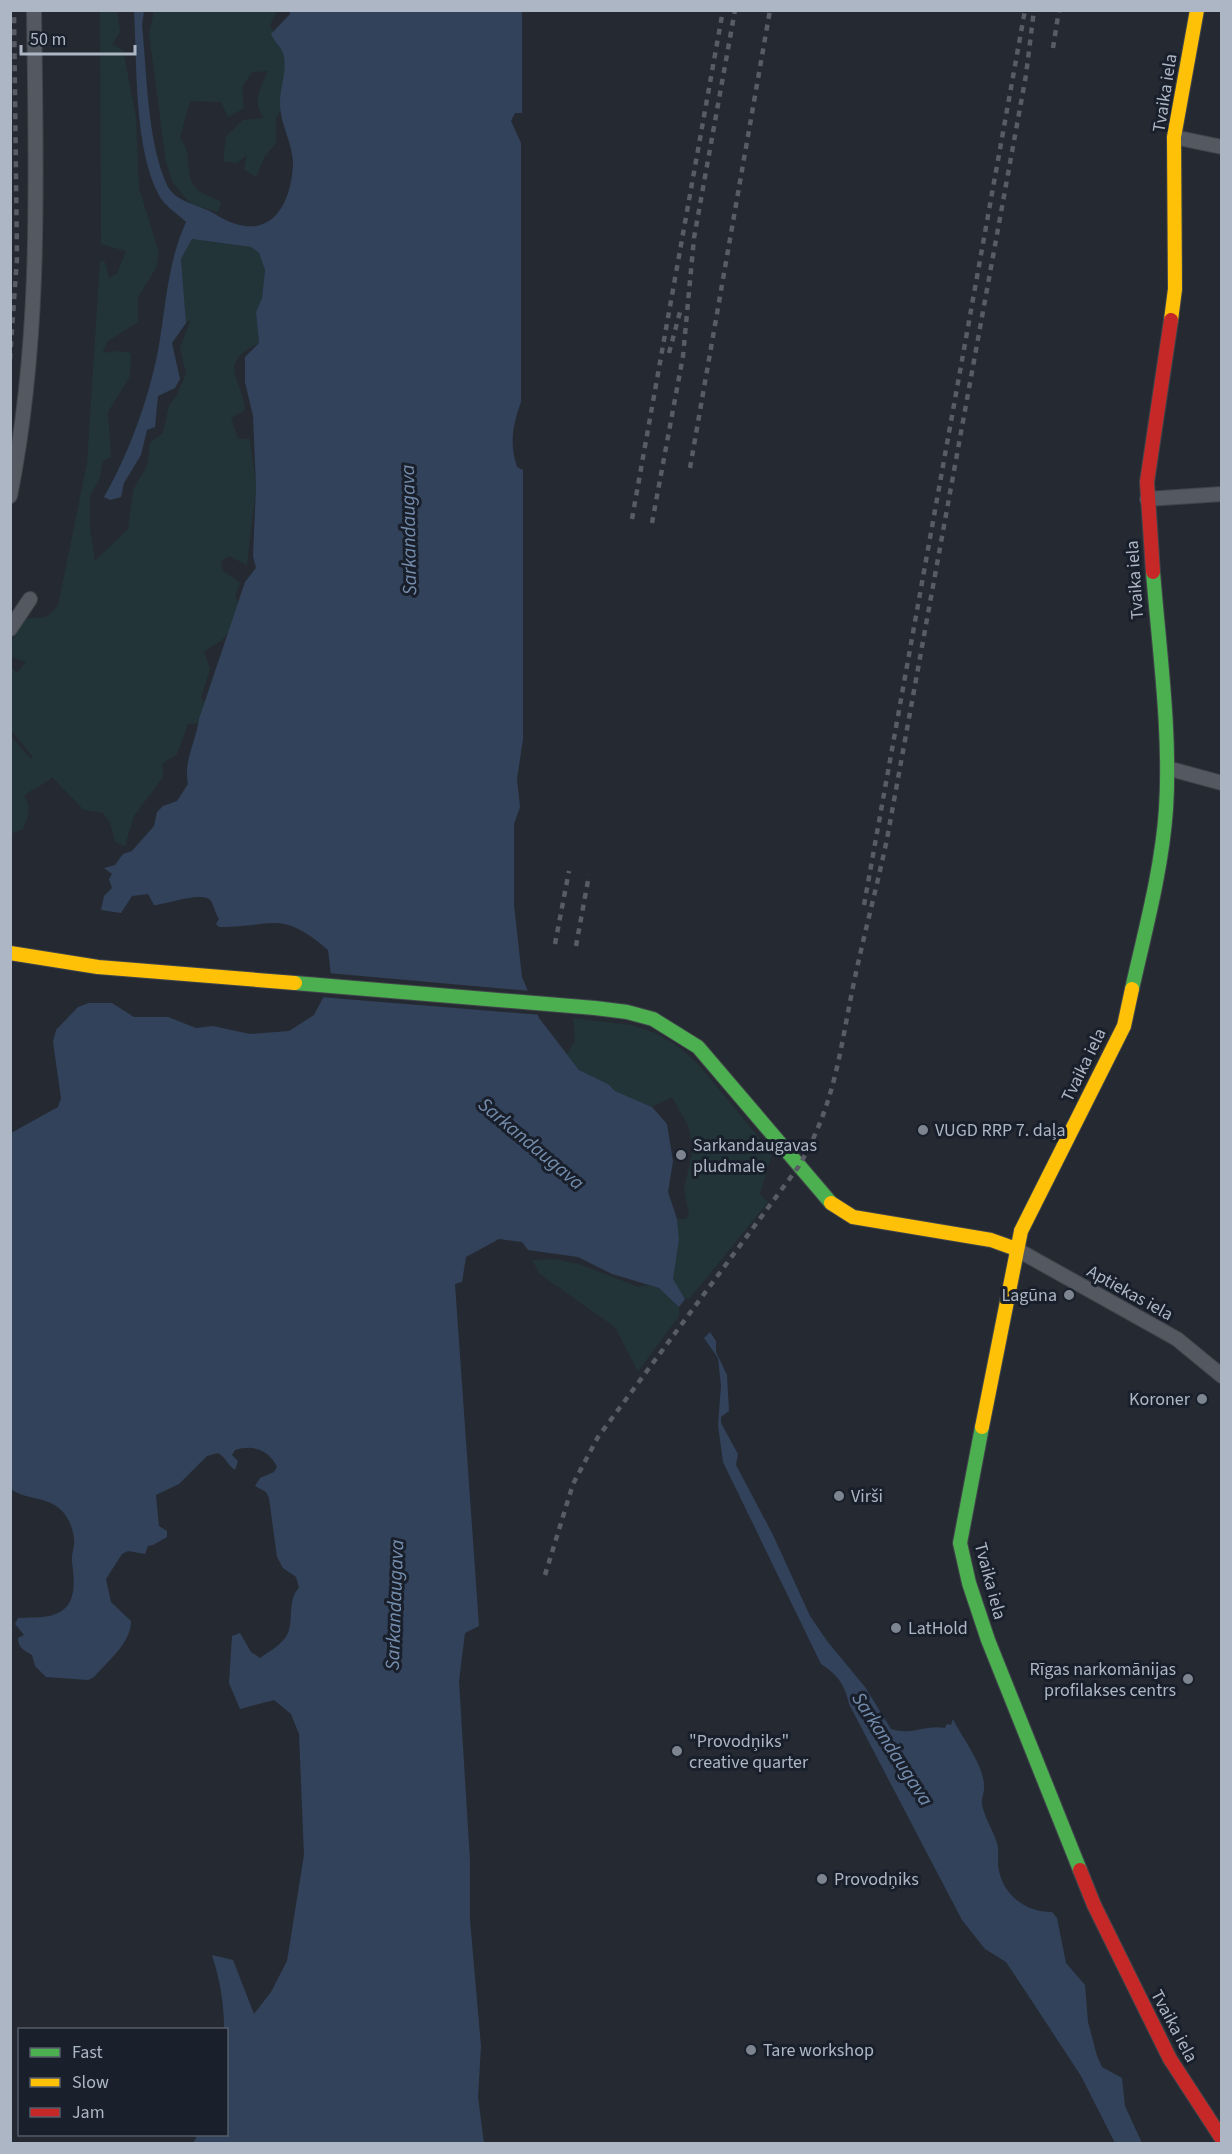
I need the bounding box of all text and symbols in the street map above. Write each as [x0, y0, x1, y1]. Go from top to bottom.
scale bar [21, 18, 135, 56]
text: 50 m [30, 27, 66, 52]
street label: Tvaika iela [1146, 52, 1184, 134]
water label: Sarkandaugava [394, 464, 424, 596]
street label: Tvaika iela [1120, 540, 1150, 620]
street label: Tvaika iela [1055, 1024, 1113, 1106]
water label: Sarkandaugava [472, 1091, 590, 1197]
place label: VUGD RRP 7. daļa [935, 1118, 1066, 1143]
marker: VUGD RRP 7. daļa [916, 1123, 930, 1137]
place label: Sarkandaugavas pludmale [693, 1133, 817, 1179]
marker: Sarkandaugavas pludmale [674, 1148, 688, 1162]
street label: Aptiekas iela [1082, 1259, 1178, 1327]
place label: Lagūna [1001, 1283, 1057, 1308]
marker: Lagūna [1062, 1288, 1076, 1302]
place label: Koroner [1129, 1387, 1191, 1412]
marker: Koroner [1195, 1392, 1209, 1406]
place label: Virši [851, 1484, 883, 1509]
marker: Virši [832, 1489, 846, 1503]
water label: Sarkandaugava [379, 1539, 411, 1671]
street label: Tvaika iela [968, 1540, 1012, 1622]
place label: LatHold [908, 1616, 968, 1641]
marker: LatHold [889, 1621, 903, 1635]
place label: Rīgas narkomānijas profilakses centrs [1030, 1657, 1176, 1703]
marker: Rīgas narkomānijas profilakses centrs [1181, 1672, 1195, 1686]
water label: Sarkandaugava [845, 1687, 940, 1812]
place label: "Provodņiks" creative quarter [689, 1729, 809, 1775]
marker: "Provodņiks" creative quarter [670, 1744, 684, 1758]
place label: Provodņiks [834, 1867, 919, 1892]
marker: Provodņiks [815, 1872, 829, 1886]
street label: Tvaika iela [1144, 1985, 1204, 2067]
legend [18, 2028, 228, 2136]
place label: Tare workshop [763, 2038, 874, 2063]
text: Fast [72, 2040, 103, 2065]
marker: Tare workshop [744, 2043, 758, 2057]
text: Slow [72, 2070, 109, 2095]
text: Jam [72, 2100, 105, 2125]

